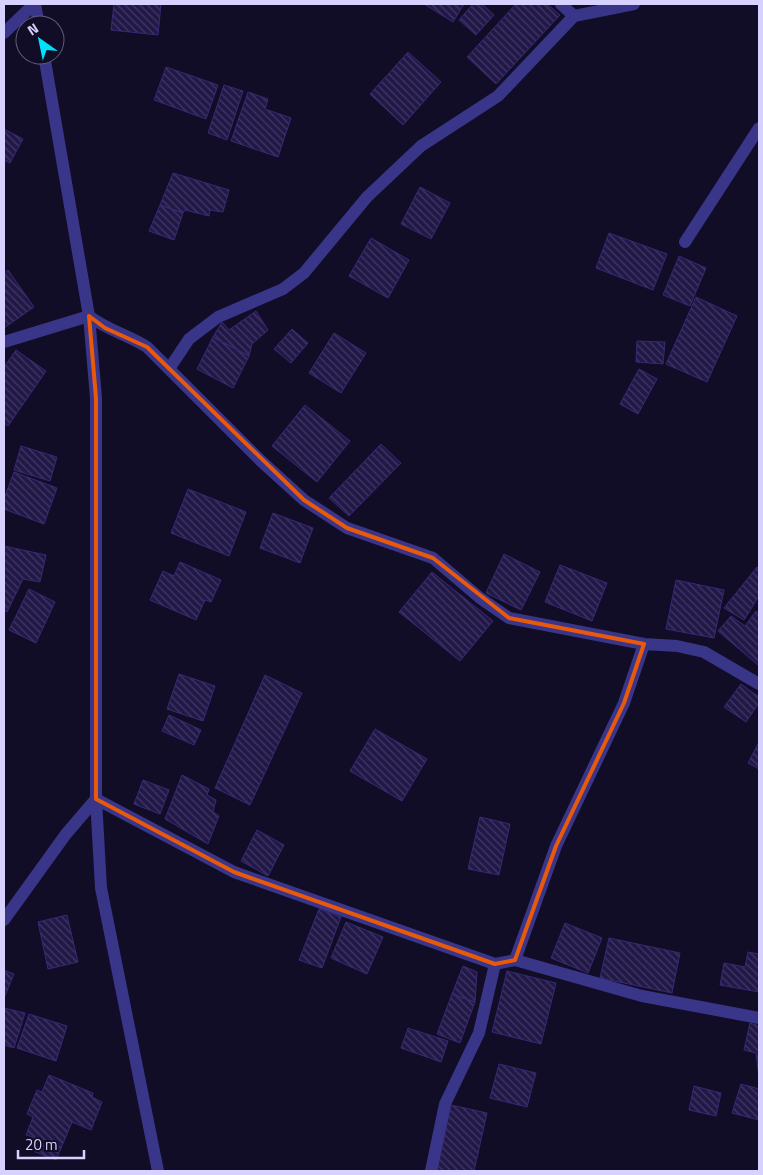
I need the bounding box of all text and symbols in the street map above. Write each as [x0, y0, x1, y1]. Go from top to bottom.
north arrow [15, 15, 65, 65]
text: N [23, 17, 42, 40]
scale bar [18, 1128, 84, 1160]
text: 20 m [25, 1133, 58, 1156]

